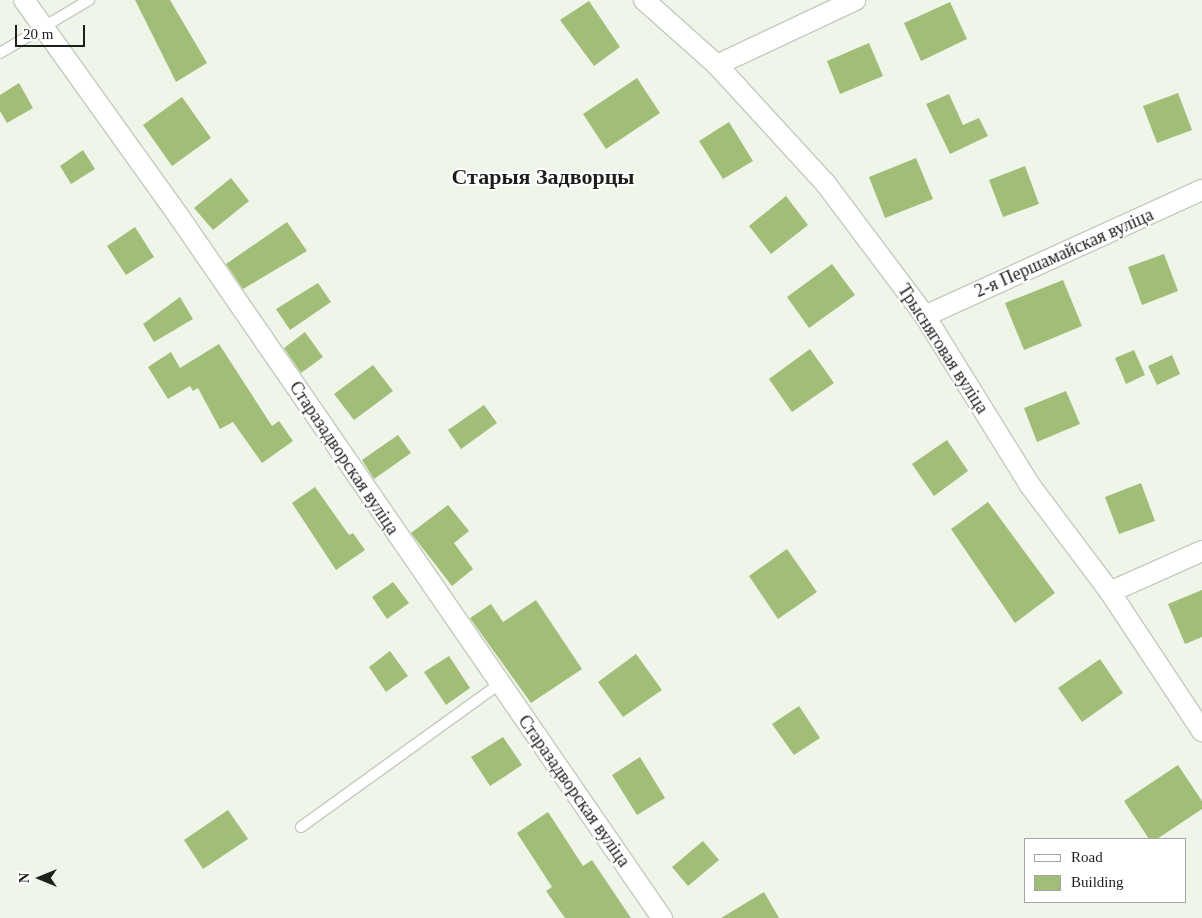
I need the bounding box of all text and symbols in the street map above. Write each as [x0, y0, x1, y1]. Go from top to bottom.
scale bar [18, 15, 88, 47]
text: 20 m [23, 26, 53, 42]
district label: Старыя Задворцы [451, 164, 635, 190]
street label: 2-я Першамайская вуліца [971, 204, 1157, 302]
street label: Трысняговая вуліца [893, 280, 993, 418]
street label: Старазадворская вуліца [285, 377, 403, 539]
street label: Старазадворская вуліца [513, 711, 635, 871]
legend [1024, 838, 1187, 903]
text: Road [1071, 849, 1103, 865]
north arrow [15, 853, 65, 903]
text: N [17, 873, 32, 883]
text: Building [1071, 874, 1124, 890]

